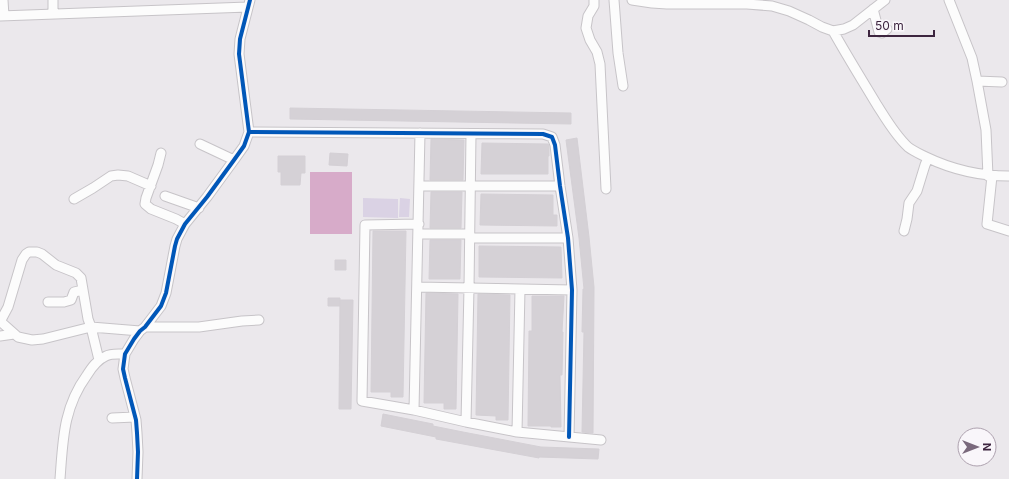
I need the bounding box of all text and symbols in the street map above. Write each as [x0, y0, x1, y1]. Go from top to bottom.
scale bar [869, 12, 934, 38]
text: 50 m [875, 18, 904, 33]
north arrow [957, 427, 997, 467]
text: N [980, 443, 994, 451]

